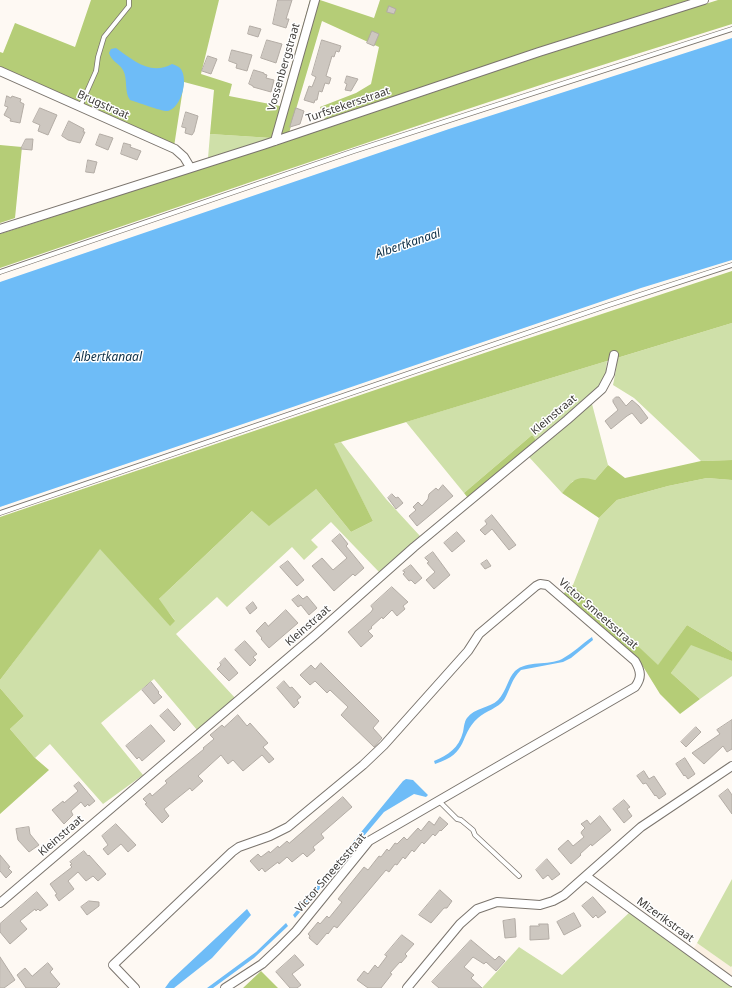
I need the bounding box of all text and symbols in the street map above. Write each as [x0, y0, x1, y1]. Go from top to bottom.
street label: Vossenbergstraat [265, 22, 303, 112]
street label: Turfstekersstraat [304, 84, 392, 126]
street label: Brugstraat [75, 88, 131, 122]
water label: Albertkanaal [374, 226, 442, 262]
water label: Albertkanaal [74, 351, 142, 365]
street label: Kleinstraat [529, 392, 579, 438]
street label: Victor Smeetsstraat [556, 576, 640, 652]
street label: Kleinstraat [283, 603, 333, 649]
street label: Kleinstraat [36, 813, 86, 859]
street label: Victor Smeetsstraat [293, 831, 369, 915]
street label: Mizerikstraat [634, 895, 696, 945]

